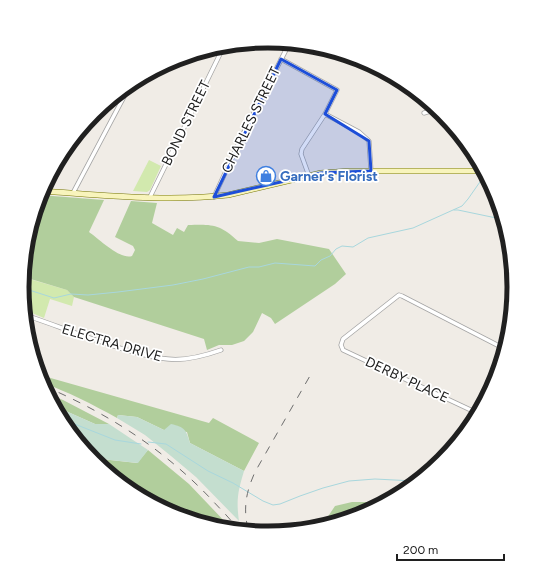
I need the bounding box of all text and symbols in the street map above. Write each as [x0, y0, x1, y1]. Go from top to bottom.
street label: CHARLES STREET [218, 64, 284, 176]
street label: BOND STREET [158, 77, 214, 168]
shop icon: Garner's Florist [255, 165, 277, 187]
place label: Garner's Florist [280, 168, 378, 185]
street label: ELECTRA DRIVE [60, 321, 164, 365]
street label: DERBY PLACE [363, 353, 451, 407]
scale bar [397, 536, 504, 562]
text: 200 m [403, 543, 438, 557]

